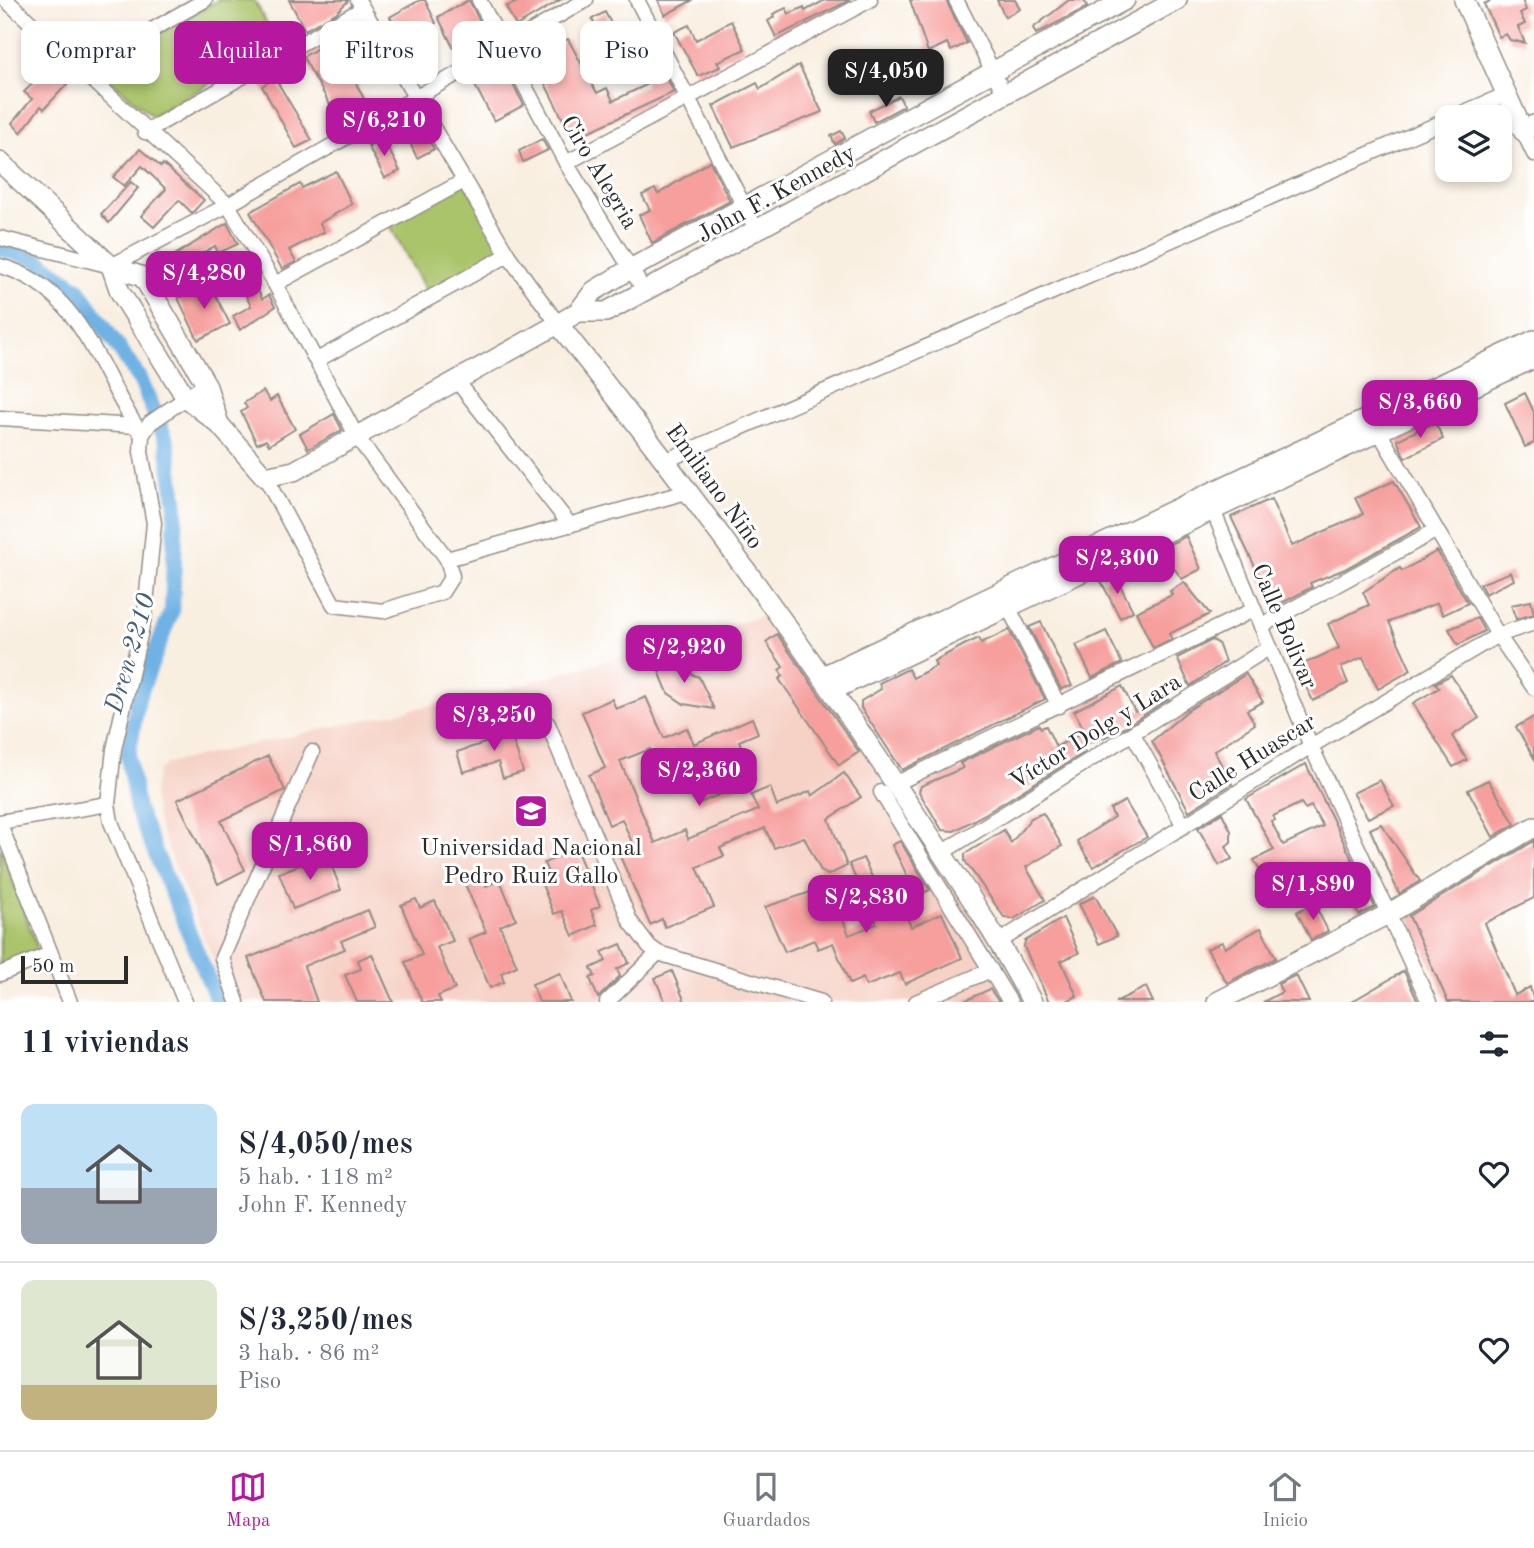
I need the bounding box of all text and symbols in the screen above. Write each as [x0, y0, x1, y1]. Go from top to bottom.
chip: Comprar [21, 21, 160, 84]
chip: Alquilar [174, 21, 306, 84]
chip: Filtros [320, 21, 438, 84]
chip: Nuevo [452, 21, 566, 84]
chip: Piso [580, 21, 673, 84]
pin: S/4,050 [821, 50, 951, 109]
text: S/4,050 [844, 60, 928, 83]
pin: S/6,210 [319, 99, 449, 158]
map controls [1435, 105, 1512, 182]
button: layers [1435, 105, 1512, 182]
text: S/6,210 [342, 109, 426, 132]
street label: Ciro Alegria [555, 112, 642, 234]
street label: John F. Kennedy [694, 141, 860, 248]
pin: S/4,280 [139, 252, 269, 311]
text: S/4,280 [162, 262, 246, 285]
pin: S/3,660 [1355, 380, 1485, 440]
text: S/3,660 [1378, 391, 1462, 414]
street label: Emiliano Niño [660, 420, 767, 554]
pin: S/2,300 [1052, 536, 1182, 596]
text: S/2,300 [1075, 547, 1159, 570]
street label: Calle Bolivar [1246, 561, 1320, 693]
water label: Dren 2210 [101, 590, 160, 718]
pin: S/2,920 [619, 626, 749, 685]
text: S/2,920 [642, 636, 726, 659]
street label: Víctor Dolg y Lara [1006, 670, 1186, 795]
pin: S/3,250 [429, 694, 559, 753]
text: S/3,250 [452, 704, 536, 727]
street label: Calle Huascar [1185, 710, 1321, 807]
pin: S/2,360 [634, 748, 764, 808]
text: S/2,360 [657, 759, 741, 782]
school or university icon: Universidad Nacional Pedro Ruiz Gallo [512, 792, 550, 830]
pin: S/1,860 [245, 822, 375, 882]
text: S/1,860 [268, 833, 352, 856]
place label: Universidad Nacional Pedro Ruiz Gallo [420, 837, 642, 889]
pin: S/1,890 [1248, 862, 1378, 922]
text: S/1,890 [1271, 873, 1355, 896]
pin: S/2,830 [801, 876, 931, 935]
text: S/2,830 [824, 886, 908, 909]
scale bar [21, 953, 128, 985]
text: 50 m [32, 958, 74, 977]
icon: filters [1475, 1025, 1513, 1063]
text: 11 viviendas [21, 1029, 189, 1059]
text: S/4,050/mes [238, 1130, 413, 1160]
icon: home [77, 1132, 161, 1216]
icon: heart [1475, 1155, 1513, 1193]
text: 5 hab. · 118 m² [238, 1166, 393, 1189]
text: John F. Kennedy [238, 1194, 408, 1217]
text: S/3,250/mes [238, 1306, 413, 1336]
icon: home [77, 1308, 161, 1392]
icon: heart [1475, 1331, 1513, 1369]
text: 3 hab. · 86 m² [238, 1342, 379, 1365]
text: Piso [238, 1370, 281, 1393]
tab: Mapa [226, 1468, 271, 1533]
tab: Guardados [722, 1468, 810, 1533]
tab: Inicio [1262, 1468, 1308, 1533]

